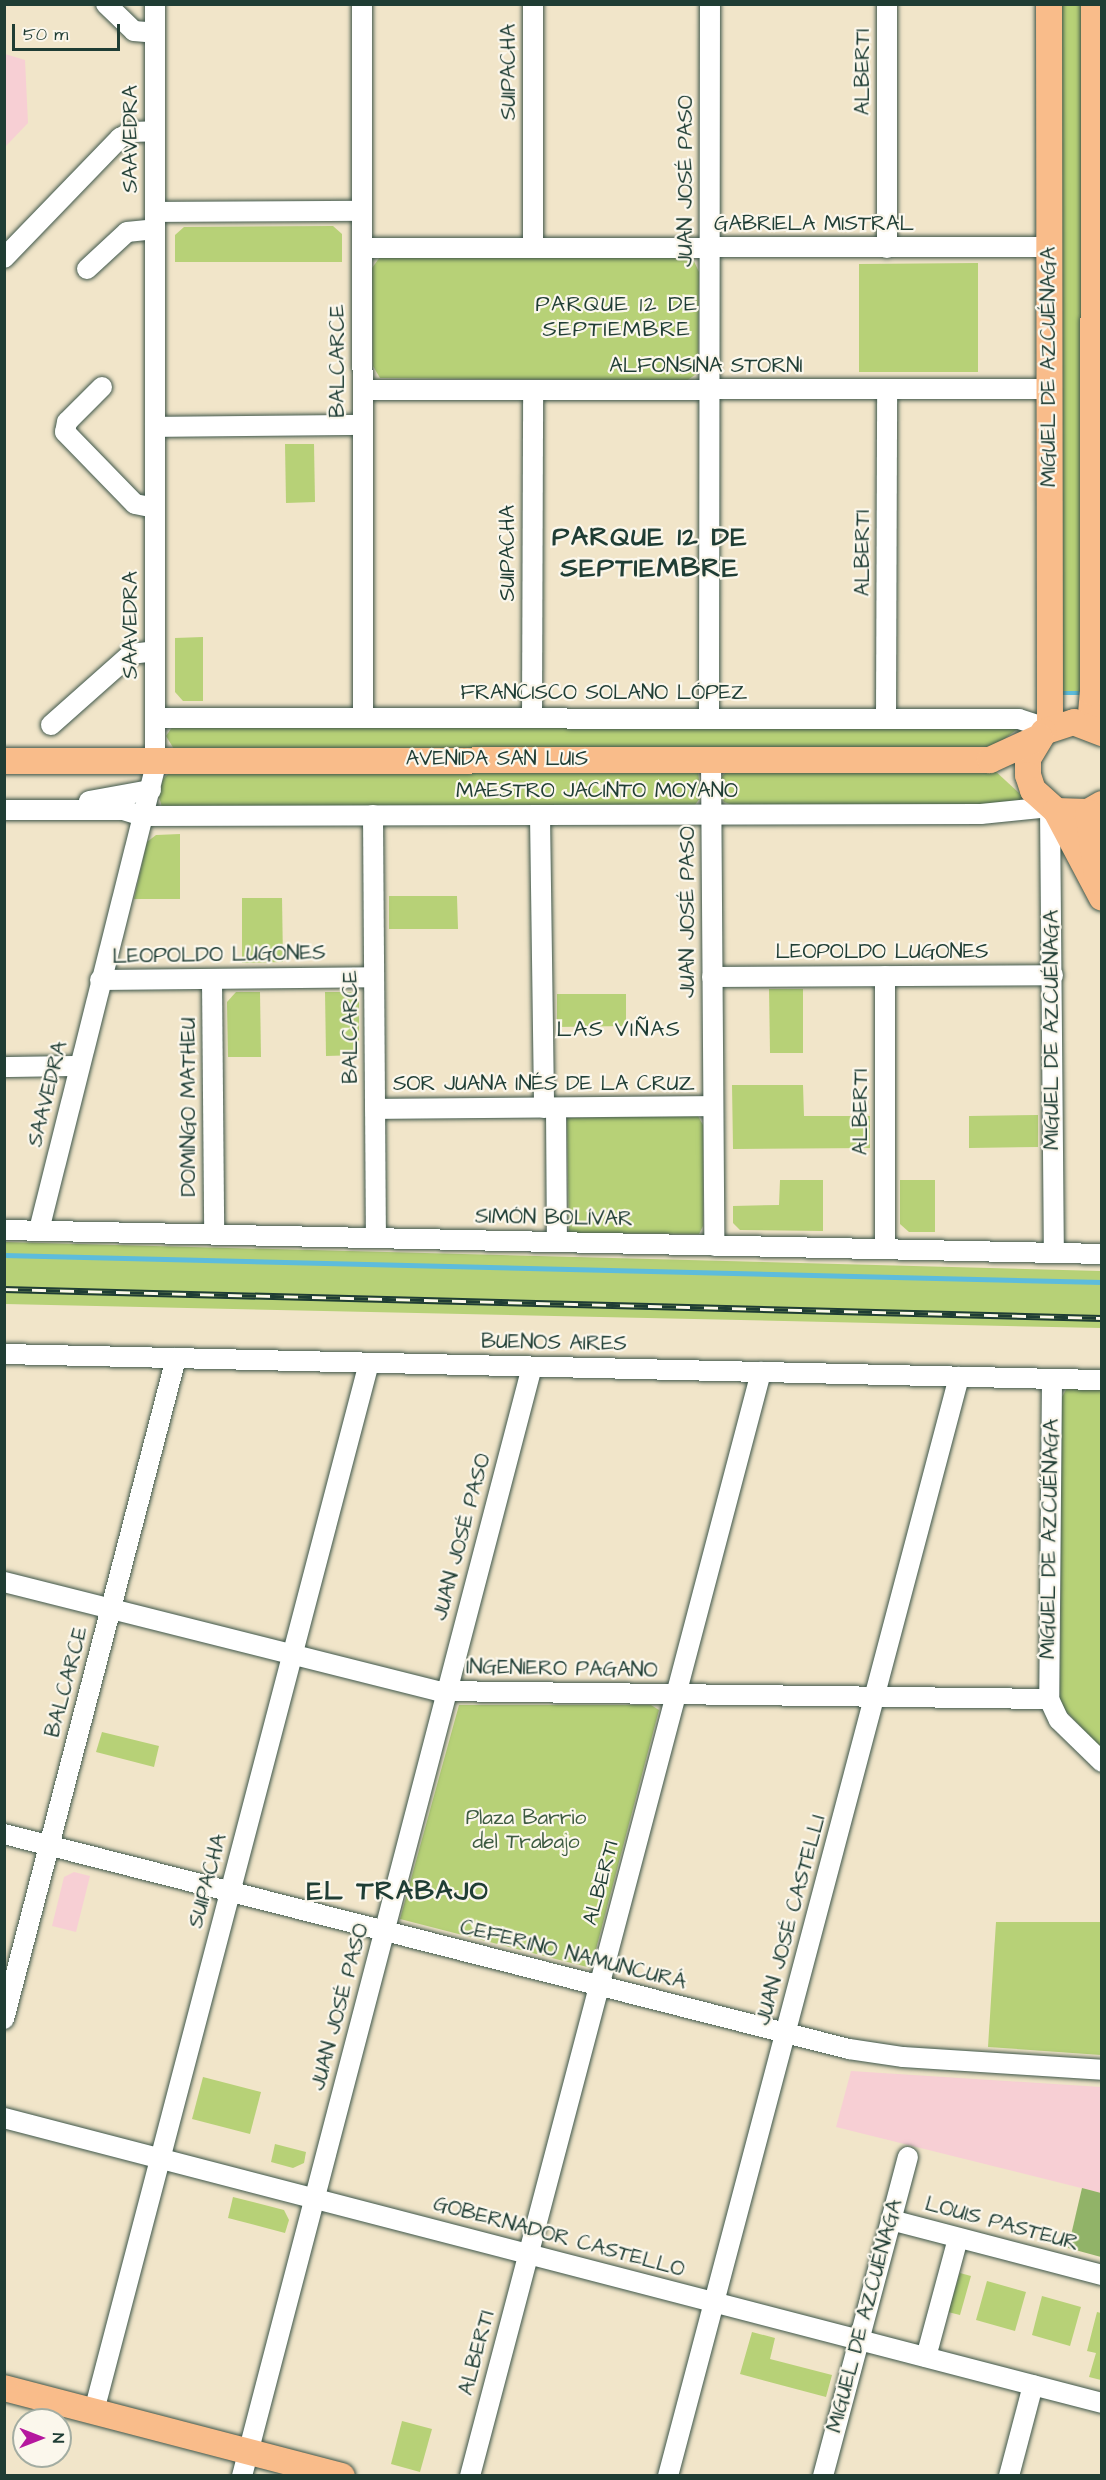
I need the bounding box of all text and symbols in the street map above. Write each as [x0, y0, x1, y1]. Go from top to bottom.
scale bar [15, 12, 123, 50]
text: 50 m [23, 22, 68, 47]
street label: SUIPACHA [496, 24, 522, 120]
street label: ALBERTI [850, 29, 876, 115]
street label: SAAVEDRA [118, 85, 144, 193]
street label: JUAN JOSÉ PASO [673, 95, 699, 267]
street label: GABRIELA MISTRAL [714, 211, 914, 237]
street label: MIGUEL DE AZCUÉNAGA [1036, 247, 1062, 487]
district label: PARQUE 12 DE SEPTIEMBRE [535, 291, 699, 342]
street label: BALCARCE [325, 304, 351, 418]
street label: ALFONSINA STORNI [609, 353, 803, 379]
street label: SUIPACHA [495, 505, 521, 601]
street label: ALBERTI [850, 510, 876, 596]
district label: PARQUE 12 DE SEPTIEMBRE [552, 521, 748, 584]
street label: SAAVEDRA [118, 571, 144, 679]
street label: FRANCISCO SOLANO LÓPEZ [460, 680, 748, 706]
street label: AVENIDA SAN LUIS [406, 746, 588, 772]
street label: MAESTRO JACINTO MOYANO [456, 778, 738, 804]
street label: JUAN JOSÉ PASO [675, 826, 701, 998]
street label: MIGUEL DE AZCUÉNAGA [1039, 910, 1065, 1150]
street label: LEOPOLDO LUGONES [775, 939, 989, 965]
street label: LEOPOLDO LUGONES [112, 941, 326, 969]
street label: BALCARCE [338, 970, 364, 1084]
street label: DOMINGO MATHEU [176, 1017, 202, 1197]
district label: LAS VIÑAS [557, 1017, 681, 1043]
street label: SAAVEDRA [23, 1039, 73, 1149]
street label: ALBERTI [848, 1069, 874, 1155]
street label: SOR JUANA INÉS DE LA CRUZ [393, 1071, 695, 1097]
street label: SIMÓN BOLÍVAR [475, 1204, 633, 1232]
street label: BUENOS AIRES [481, 1329, 627, 1357]
street label: MIGUEL DE AZCUÉNAGA [1035, 1419, 1065, 1659]
street label: JUAN JOSÉ PASO [428, 1451, 496, 1623]
street label: BALCARCE [40, 1624, 94, 1740]
street label: INGENIERO PAGANO [466, 1655, 658, 1683]
park label: Plaza Barrio del Trabajo [466, 1805, 586, 1855]
street label: JUAN JOSÉ CASTELLI [751, 1812, 831, 2028]
street label: SUIPACHA [183, 1831, 233, 1931]
street label: ALBERTI [578, 1838, 624, 1928]
district label: EL TRABAJO [307, 1876, 489, 1908]
street label: CEFERINO NAMUNCURÁ [457, 1915, 689, 1995]
street label: JUAN JOSÉ PASO [306, 1921, 374, 2093]
street label: GOBERNADOR CASTELLO [431, 2191, 687, 2283]
street label: LOUIS PASTEUR [922, 2191, 1082, 2257]
street label: MIGUEL DE AZCUÉNAGA [822, 2197, 908, 2435]
street label: ALBERTI [454, 2308, 500, 2398]
north arrow [12, 2408, 72, 2468]
text: N [47, 2433, 69, 2443]

